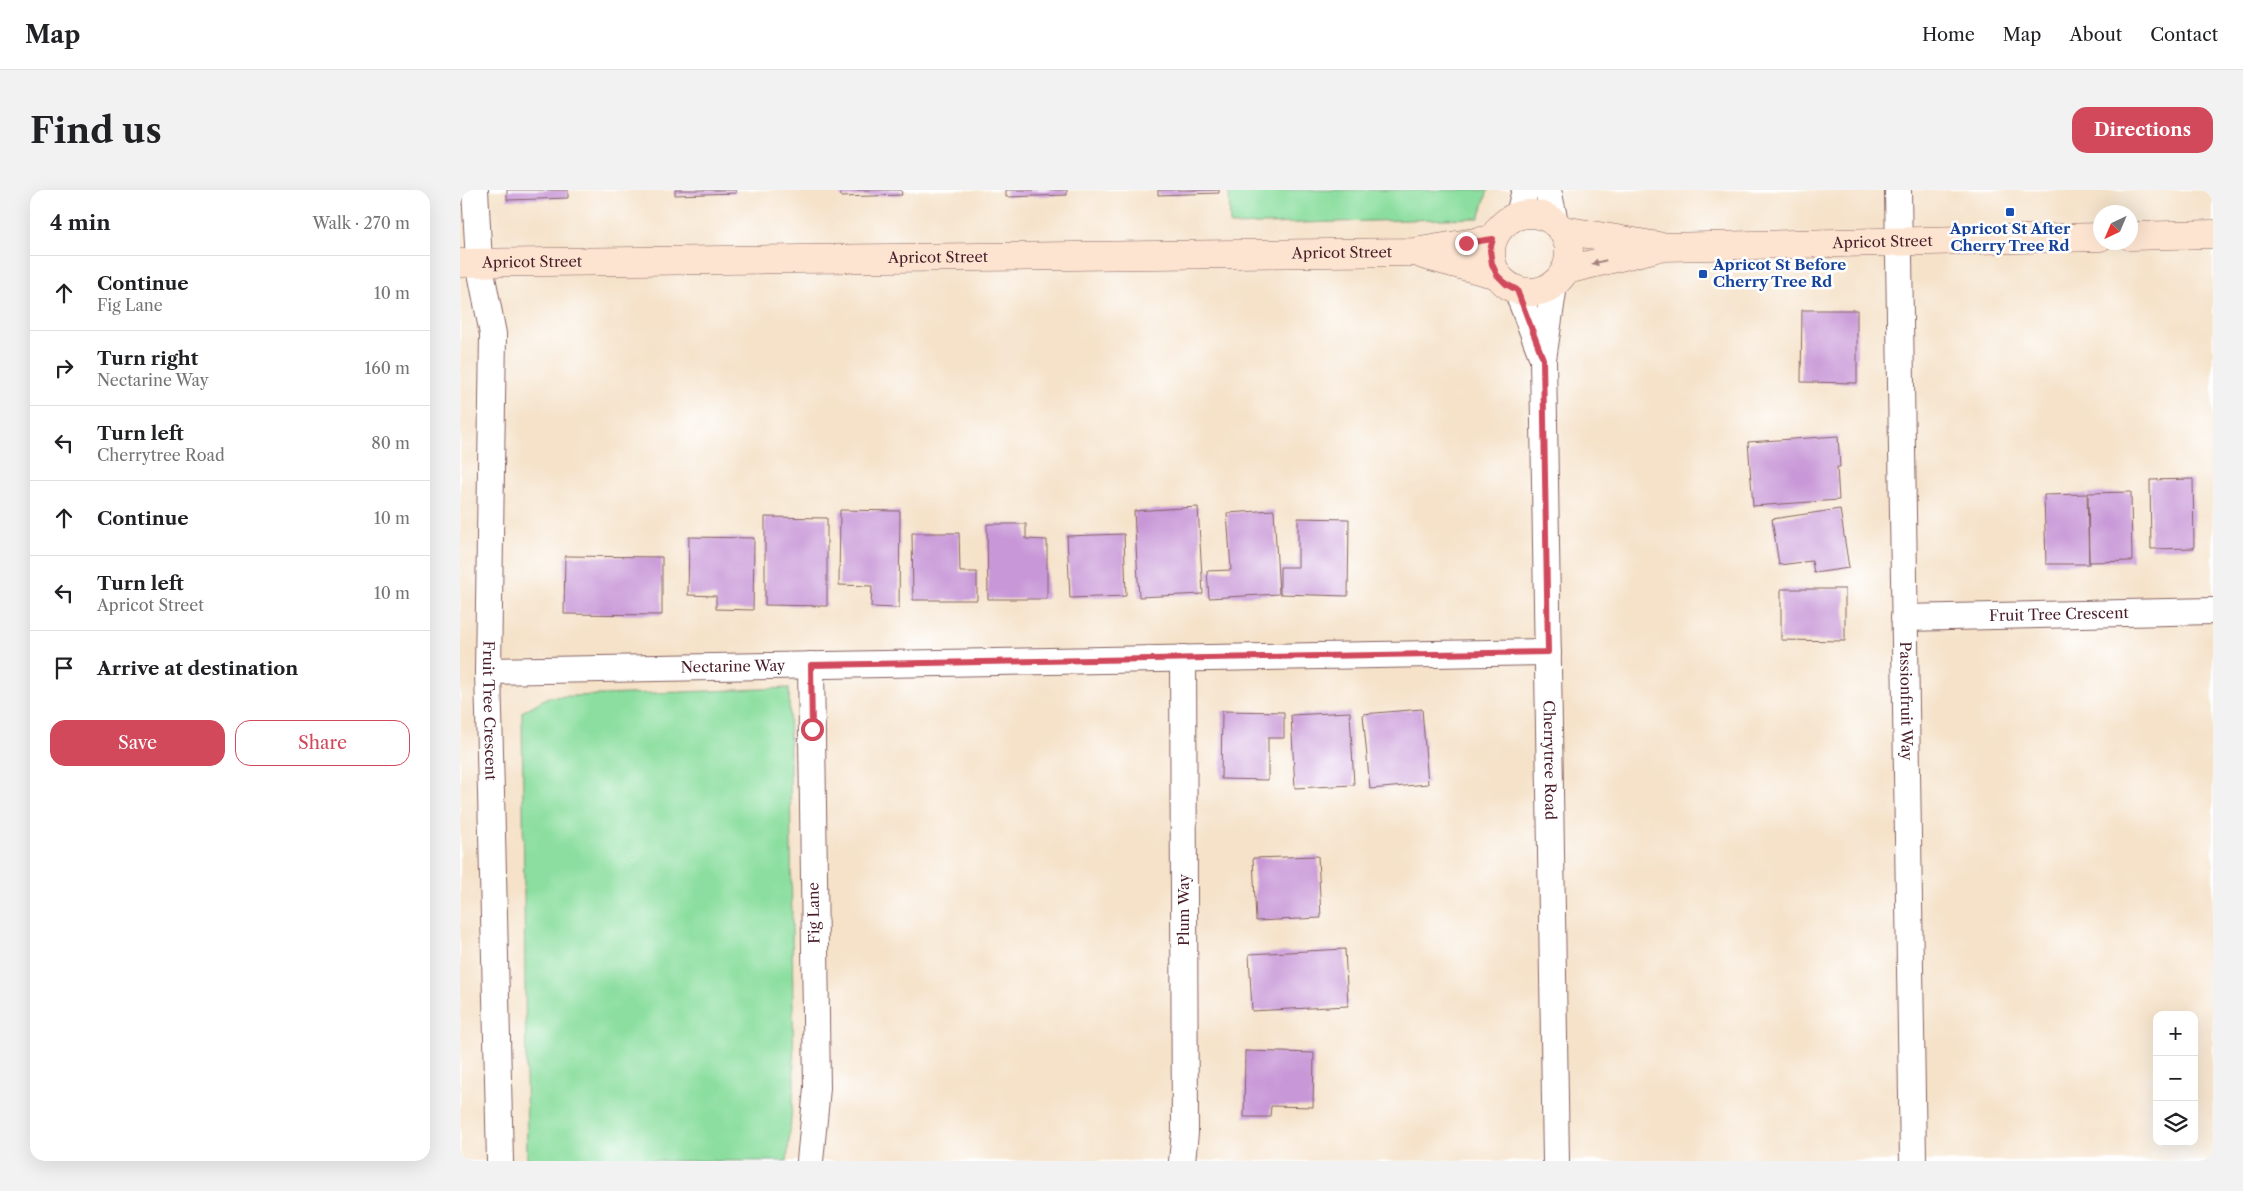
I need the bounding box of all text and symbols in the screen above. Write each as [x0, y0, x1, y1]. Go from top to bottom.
text: Map [25, 20, 80, 49]
text: Home [1922, 24, 1975, 46]
text: Map [2003, 24, 2041, 46]
text: About [2069, 24, 2122, 46]
text: Contact [2150, 24, 2218, 46]
button: Directions [2072, 107, 2213, 153]
text: Find us [30, 109, 162, 152]
north arrow [2093, 205, 2138, 250]
marker: Apricot St After Cherry Tree Rd [2004, 206, 2016, 218]
text: 4 min [50, 210, 111, 235]
text: Walk · 270 m [312, 213, 410, 233]
place label: Apricot St After Cherry Tree Rd [1949, 219, 2071, 255]
street label: Apricot Street [1831, 231, 1934, 252]
route end [1455, 232, 1478, 255]
street label: Apricot Street [1291, 242, 1393, 262]
street label: Apricot Street [887, 247, 989, 267]
street label: Apricot Street [481, 252, 583, 272]
place label: Apricot St Before Cherry Tree Rd [1712, 255, 1846, 291]
one-way arrow [1592, 258, 1607, 266]
marker: Apricot St Before Cherry Tree Rd [1697, 268, 1709, 280]
text: Continue [97, 272, 189, 295]
icon: ahead [50, 279, 78, 307]
text: 10 m [374, 283, 410, 303]
text: Fig Lane [97, 295, 163, 315]
text: Turn right [97, 347, 198, 370]
icon: right [50, 354, 78, 382]
text: 160 m [365, 358, 410, 378]
text: Nectarine Way [97, 370, 209, 390]
text: Turn left [97, 422, 184, 445]
icon: left [50, 429, 78, 457]
text: 80 m [371, 433, 410, 453]
text: Cherrytree Road [97, 445, 225, 465]
icon: ahead [50, 504, 78, 532]
text: Continue [97, 507, 189, 530]
text: 10 m [374, 508, 410, 528]
text: Turn left [97, 572, 184, 595]
icon: left [50, 579, 78, 607]
text: 10 m [374, 583, 410, 603]
text: Apricot Street [97, 595, 204, 615]
street label: Fruit Tree Crescent [1989, 603, 2130, 625]
street label: Fruit Tree Crescent [479, 641, 501, 781]
street label: Passionfruit Way [1896, 641, 1917, 761]
icon: arrive [50, 654, 78, 682]
street label: Nectarine Way [680, 656, 786, 677]
text: Arrive at destination [97, 657, 298, 680]
street label: Cherrytree Road [1540, 700, 1560, 820]
route start [801, 718, 824, 741]
button: Save [50, 720, 225, 766]
button: Share [235, 720, 410, 766]
street label: Plum Way [1174, 873, 1193, 946]
street label: Fig Lane [803, 882, 824, 944]
map controls [2153, 1011, 2198, 1146]
button: + [2153, 1011, 2198, 1056]
button: − [2153, 1056, 2198, 1101]
button: layers [2153, 1101, 2198, 1146]

